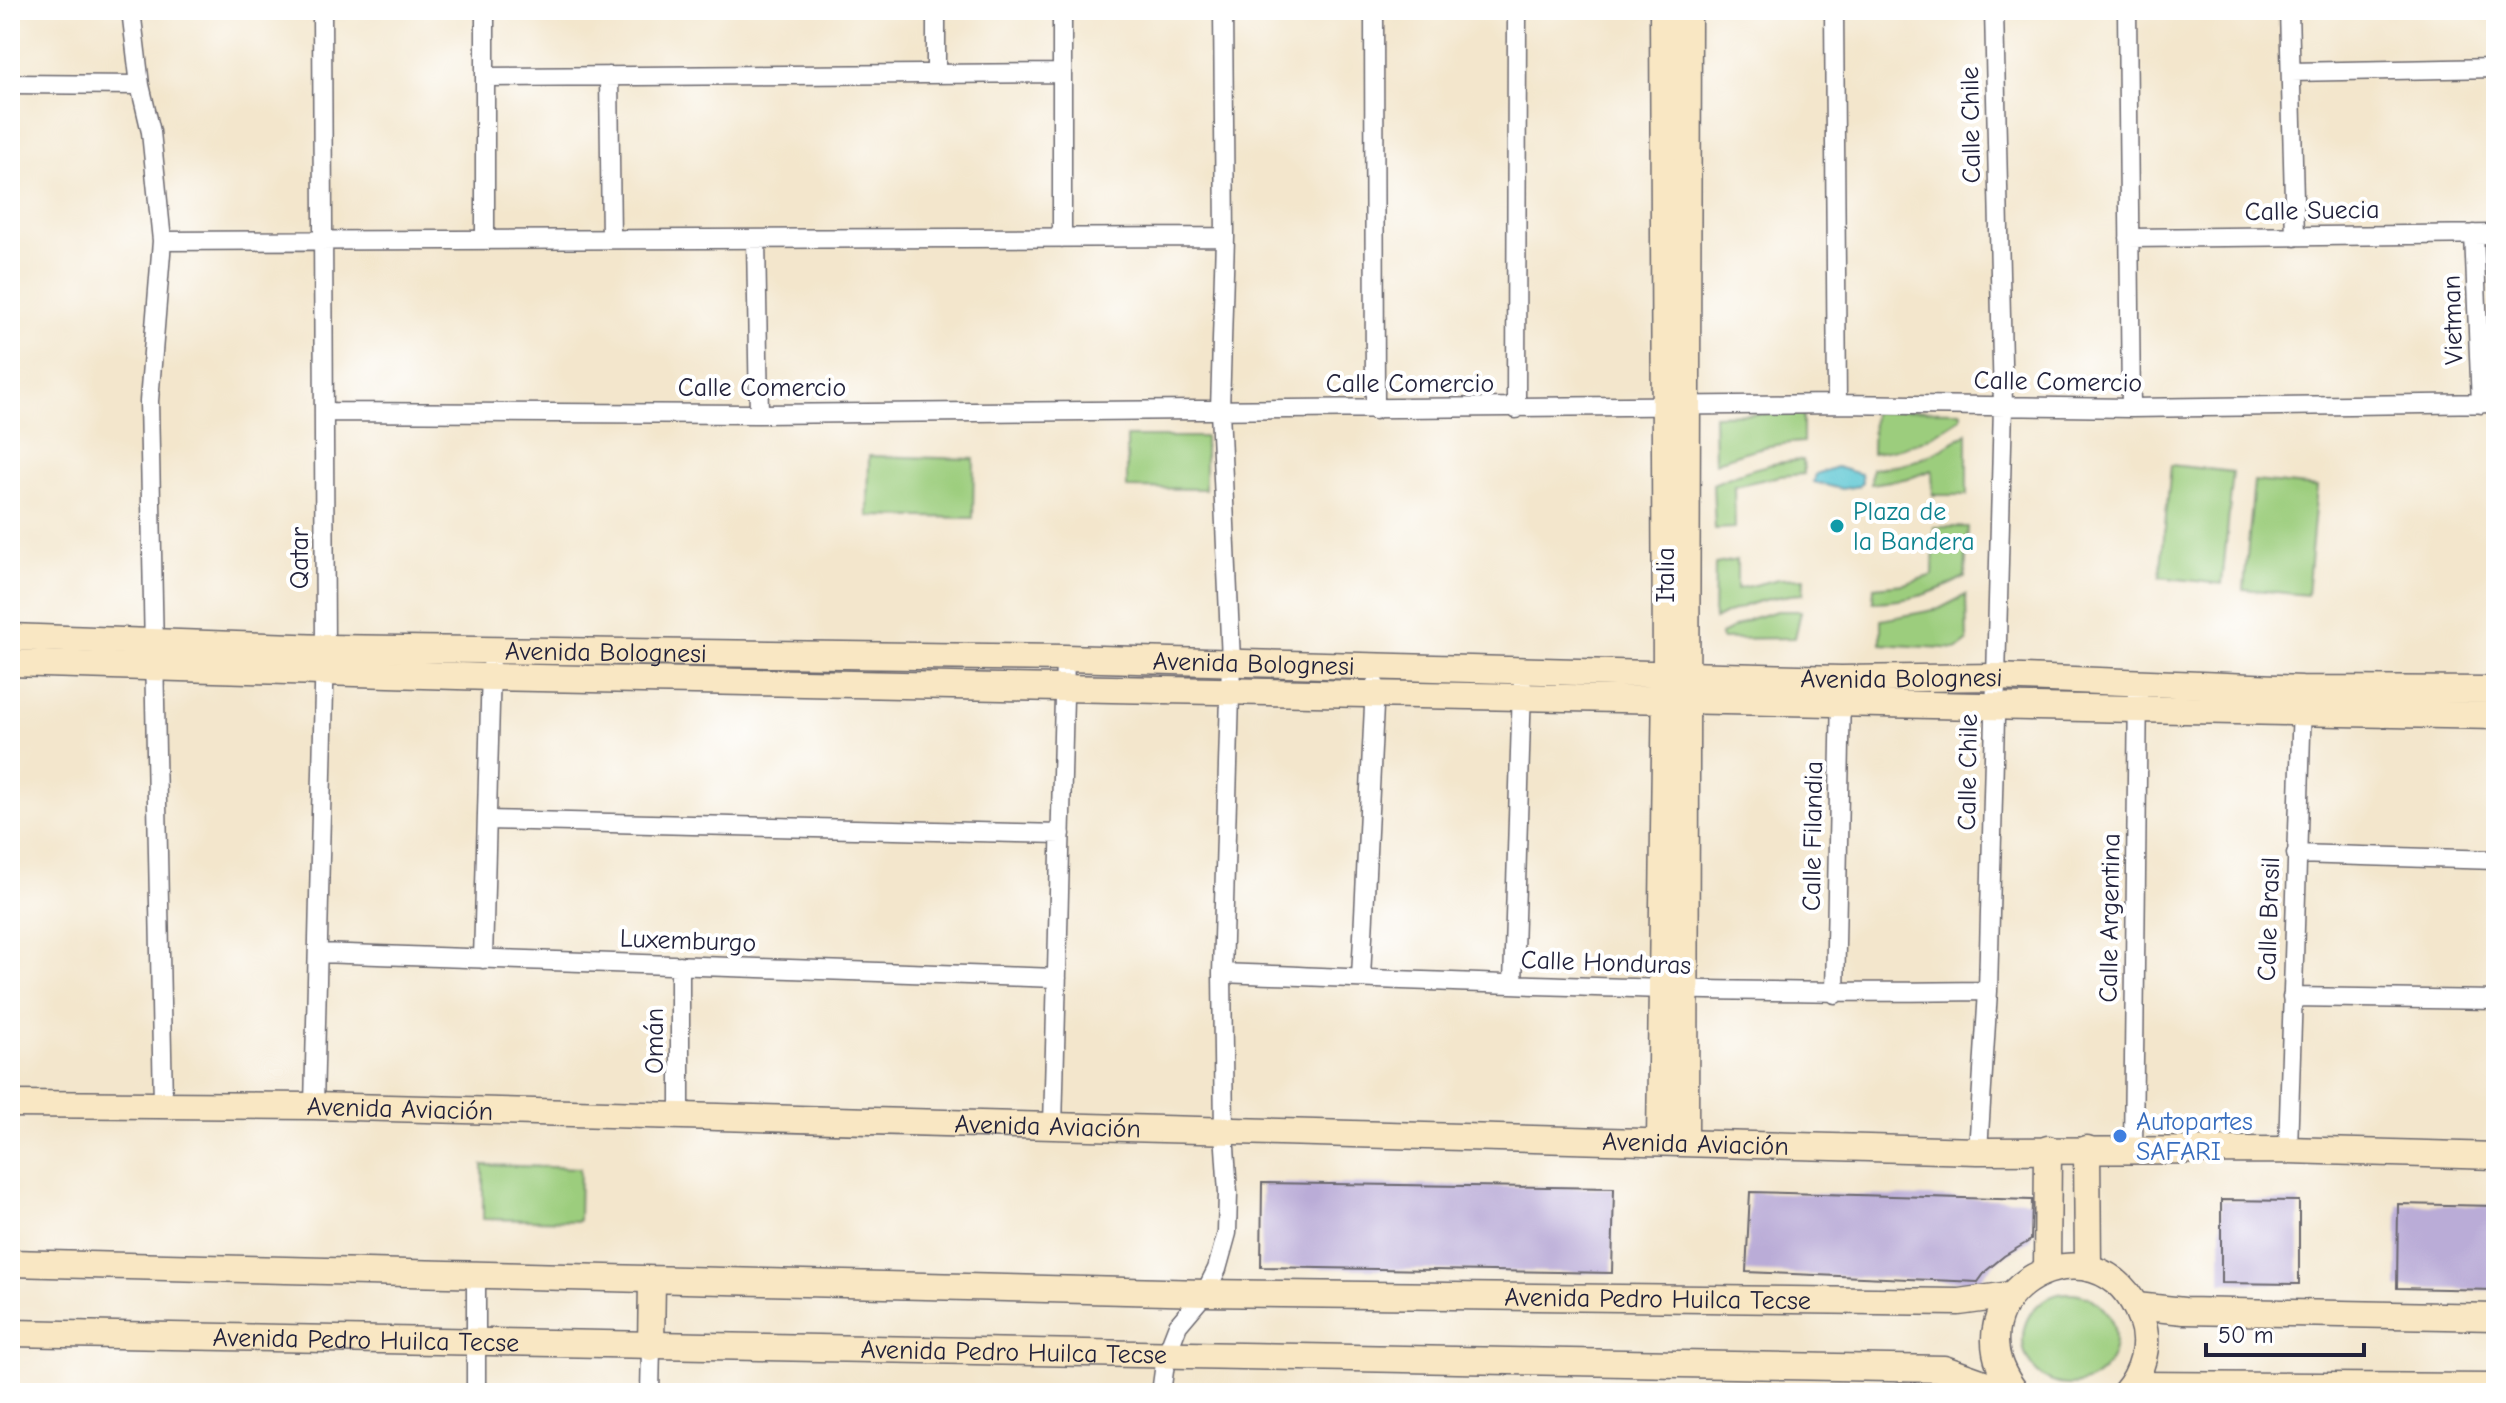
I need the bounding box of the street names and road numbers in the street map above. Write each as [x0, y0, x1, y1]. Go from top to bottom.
street label: Calle Chile [1955, 66, 1987, 184]
street label: Calle Suecia [2244, 195, 2380, 227]
street label: Vietman [2436, 275, 2470, 365]
street label: Calle Comercio [1973, 366, 2142, 398]
street label: Calle Comercio [1326, 369, 1494, 399]
street label: Calle Comercio [678, 373, 846, 403]
street label: Qatar [285, 526, 315, 589]
street label: Italia [1651, 547, 1681, 603]
street label: Avenida Bolognesi [505, 636, 707, 669]
street label: Avenida Bolognesi [1152, 646, 1355, 682]
street label: Avenida Bolognesi [1800, 663, 2003, 695]
street label: Calle Chile [1952, 713, 1984, 831]
street label: Calle Filandia [1797, 761, 1829, 911]
street label: Calle Argentina [2094, 833, 2126, 1003]
street label: Calle Brasil [2252, 856, 2286, 982]
street label: Luxemburgo [619, 924, 757, 958]
street label: Calle Honduras [1520, 945, 1692, 981]
street label: Omán [640, 1008, 670, 1074]
street label: Avenida Aviación [306, 1092, 494, 1127]
street label: Avenida Aviación [954, 1109, 1141, 1144]
street label: Avenida Aviación [1602, 1127, 1789, 1162]
street label: Avenida Pedro Huilca Tecse [1504, 1283, 1811, 1316]
street label: Avenida Pedro Huilca Tecse [212, 1323, 519, 1358]
street label: Avenida Pedro Huilca Tecse [860, 1335, 1167, 1371]

